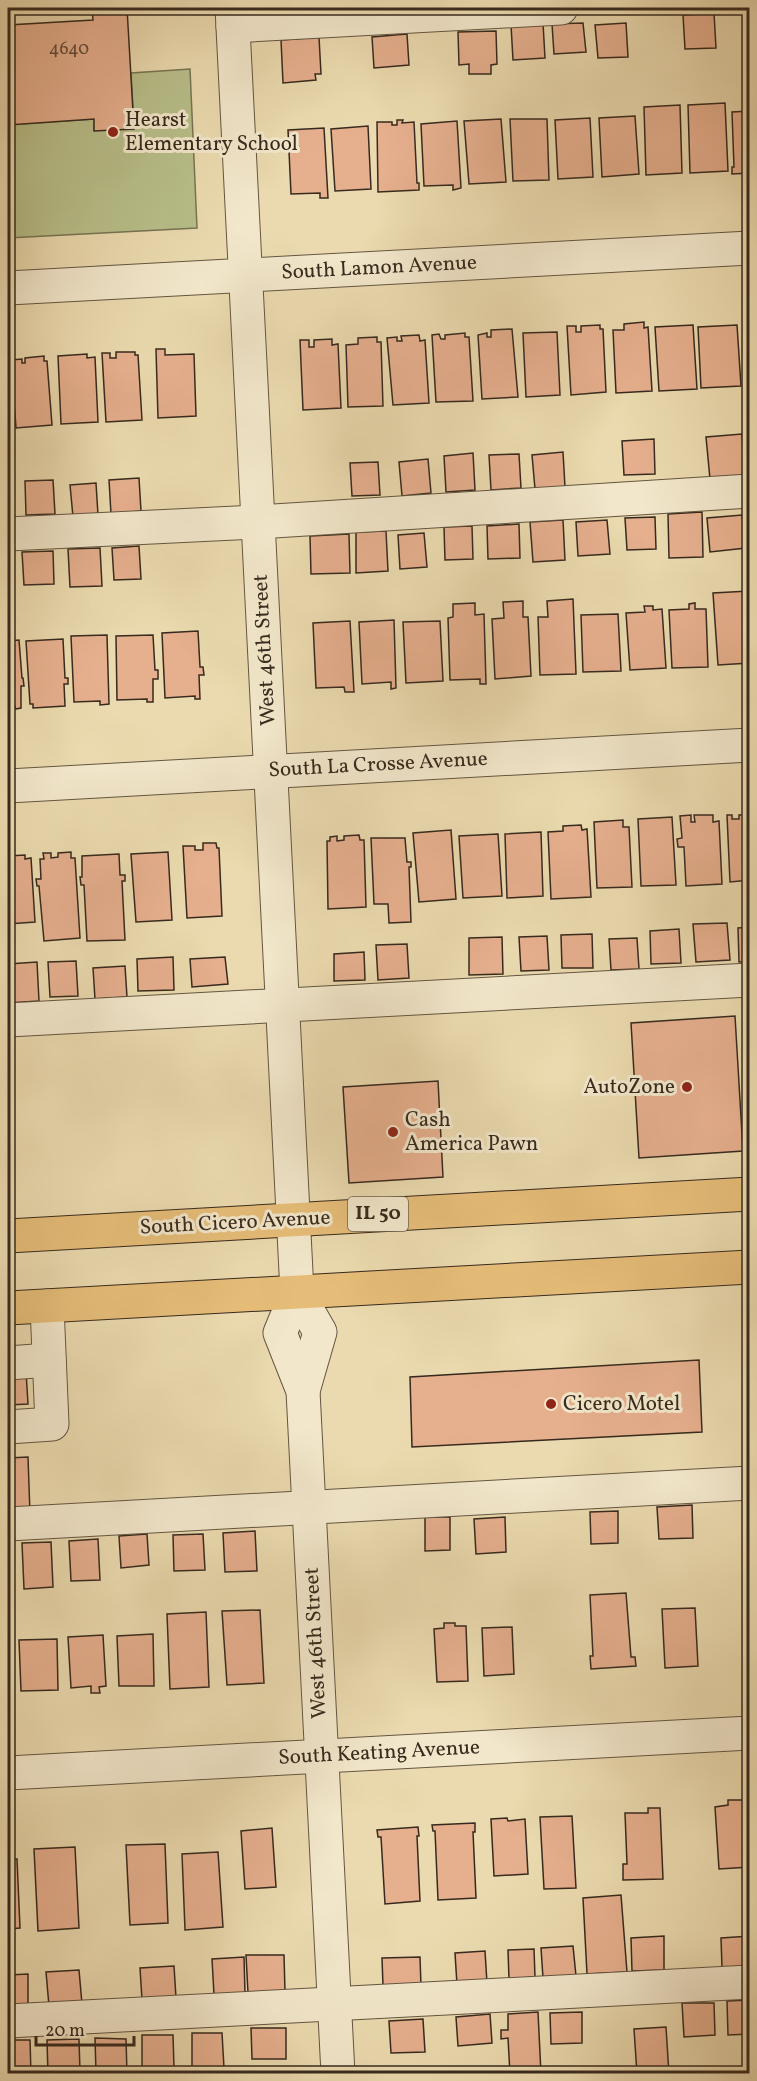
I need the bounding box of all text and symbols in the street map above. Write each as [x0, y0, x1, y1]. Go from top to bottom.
house number: 4640 [49, 37, 89, 62]
place label: Hearst Elementary School [125, 106, 298, 159]
marker: Hearst Elementary School [106, 125, 120, 139]
street label: South Lamon Avenue [280, 248, 478, 288]
street label: West 46th Street [247, 573, 283, 727]
street label: South La Crosse Avenue [268, 745, 488, 785]
place label: AutoZone [584, 1073, 675, 1102]
marker: AutoZone [680, 1080, 694, 1094]
place label: Cash America Pawn [405, 1106, 538, 1159]
marker: Cash America Pawn [386, 1125, 400, 1139]
road number: IL 50 [348, 1197, 408, 1231]
street label: South Cicero Avenue [139, 1204, 331, 1242]
place label: Cicero Motel [563, 1390, 680, 1419]
marker: Cicero Motel [544, 1397, 558, 1411]
street label: West 46th Street [298, 1566, 334, 1720]
street label: South Keating Avenue [277, 1733, 481, 1773]
scale bar [36, 2009, 134, 2047]
text: 20 m [45, 2019, 85, 2044]

